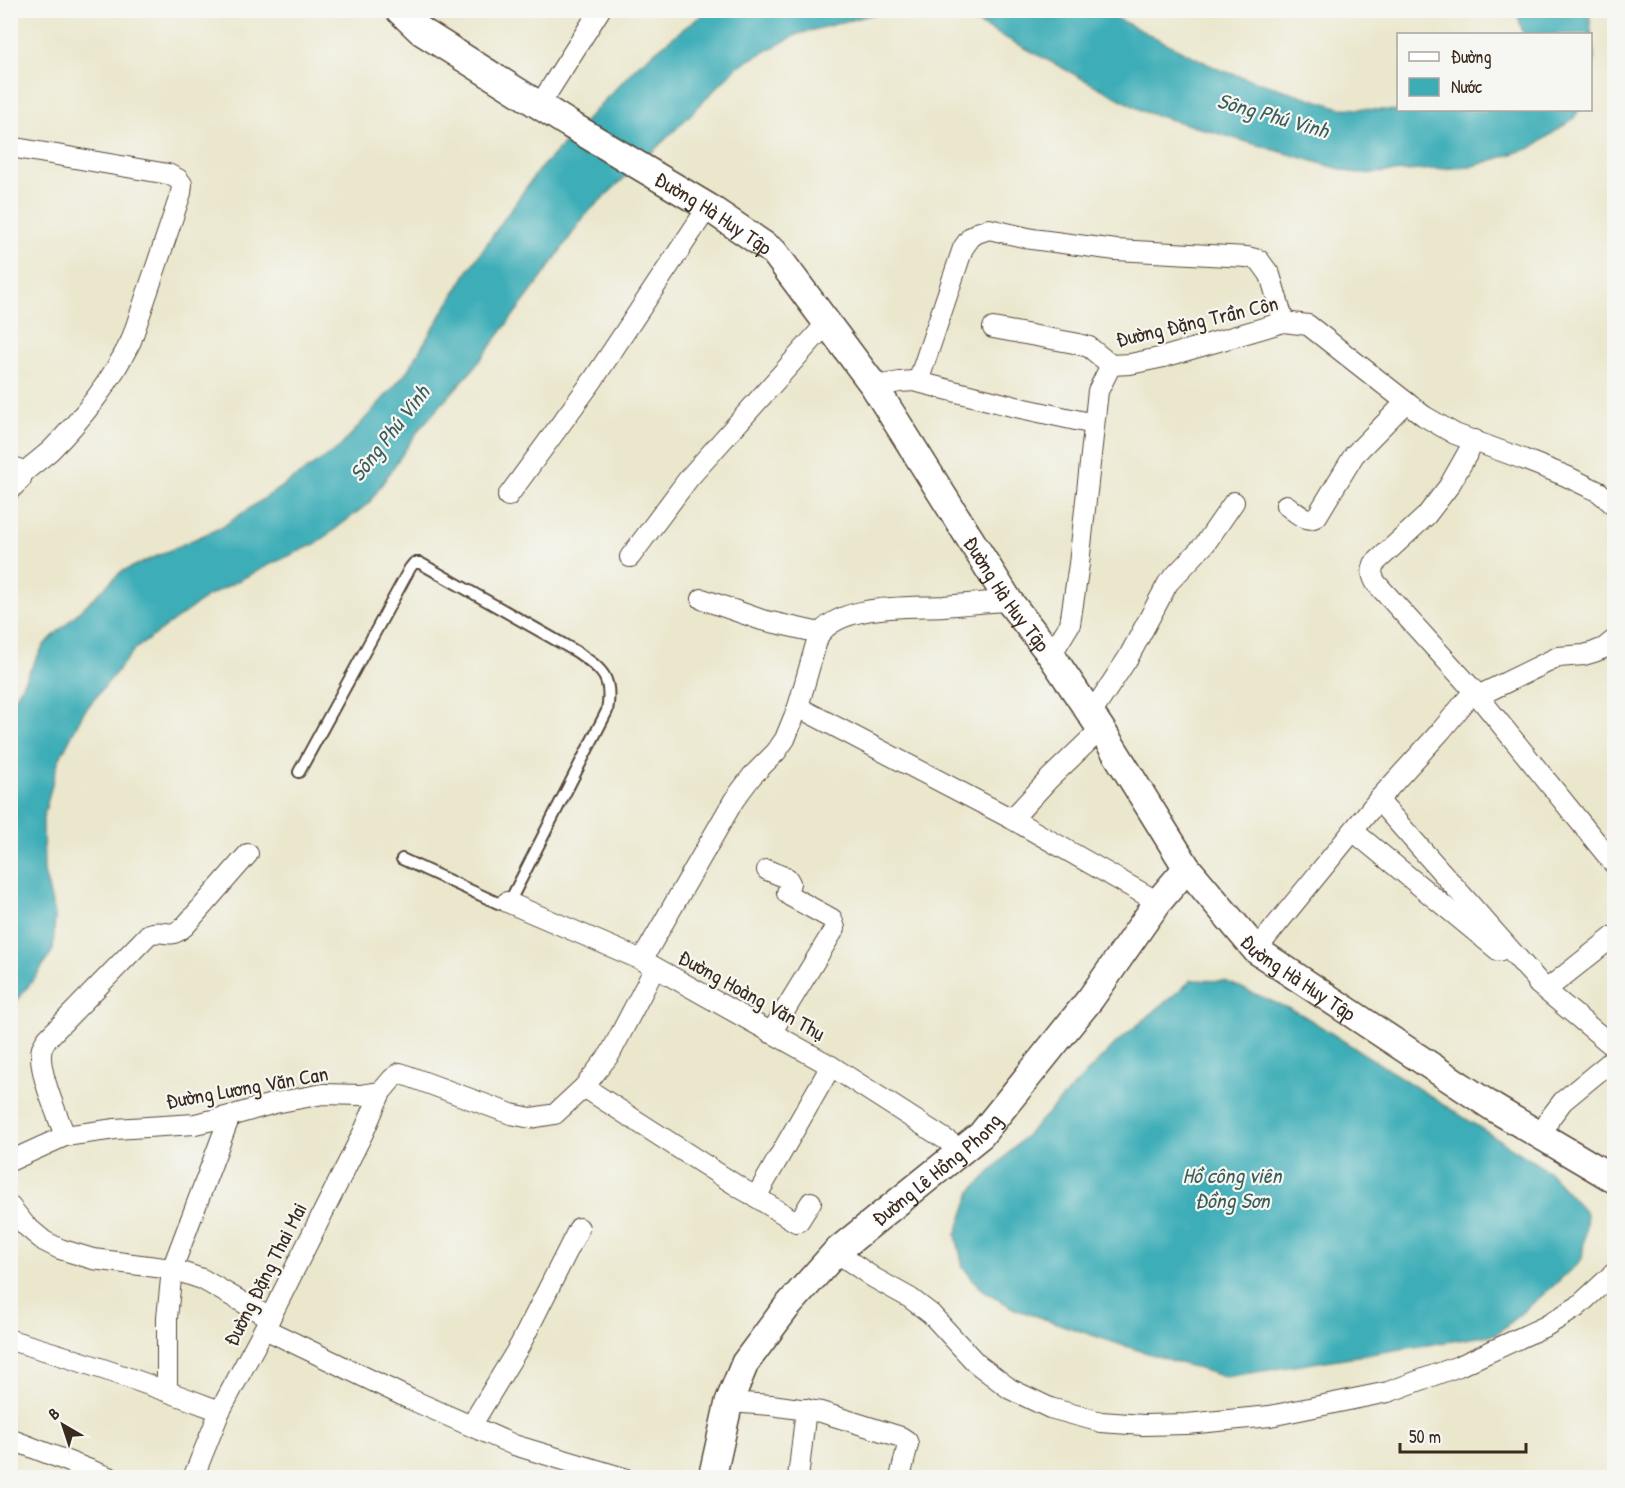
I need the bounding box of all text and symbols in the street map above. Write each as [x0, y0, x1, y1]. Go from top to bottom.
legend [1397, 33, 1592, 111]
text: Đường [1451, 44, 1492, 69]
text: Nước [1451, 74, 1482, 99]
water label: Sông Phú Vinh [1214, 85, 1334, 146]
street label: Đường Hà Huy Tập [650, 164, 778, 261]
street label: Đường Đặng Trần Côn [1113, 288, 1281, 354]
water label: Sông Phú Vinh [342, 377, 437, 487]
street label: Đường Hà Huy Tập [957, 531, 1057, 657]
street label: Đường Hà Huy Tập [1234, 928, 1362, 1027]
street label: Đường Hoàng Văn Thụ [673, 943, 831, 1048]
street label: Đường Lương Văn Can [164, 1058, 330, 1116]
street label: Đường Lê Hồng Phong [865, 1107, 1008, 1232]
water label: Hồ công viên Đồng Sơn [1183, 1160, 1283, 1215]
street label: Đường Đặng Thai Mai [216, 1197, 314, 1351]
north arrow [33, 1395, 93, 1455]
text: B [43, 1402, 64, 1424]
scale bar [1400, 1416, 1526, 1454]
text: 50 m [1409, 1424, 1441, 1449]

